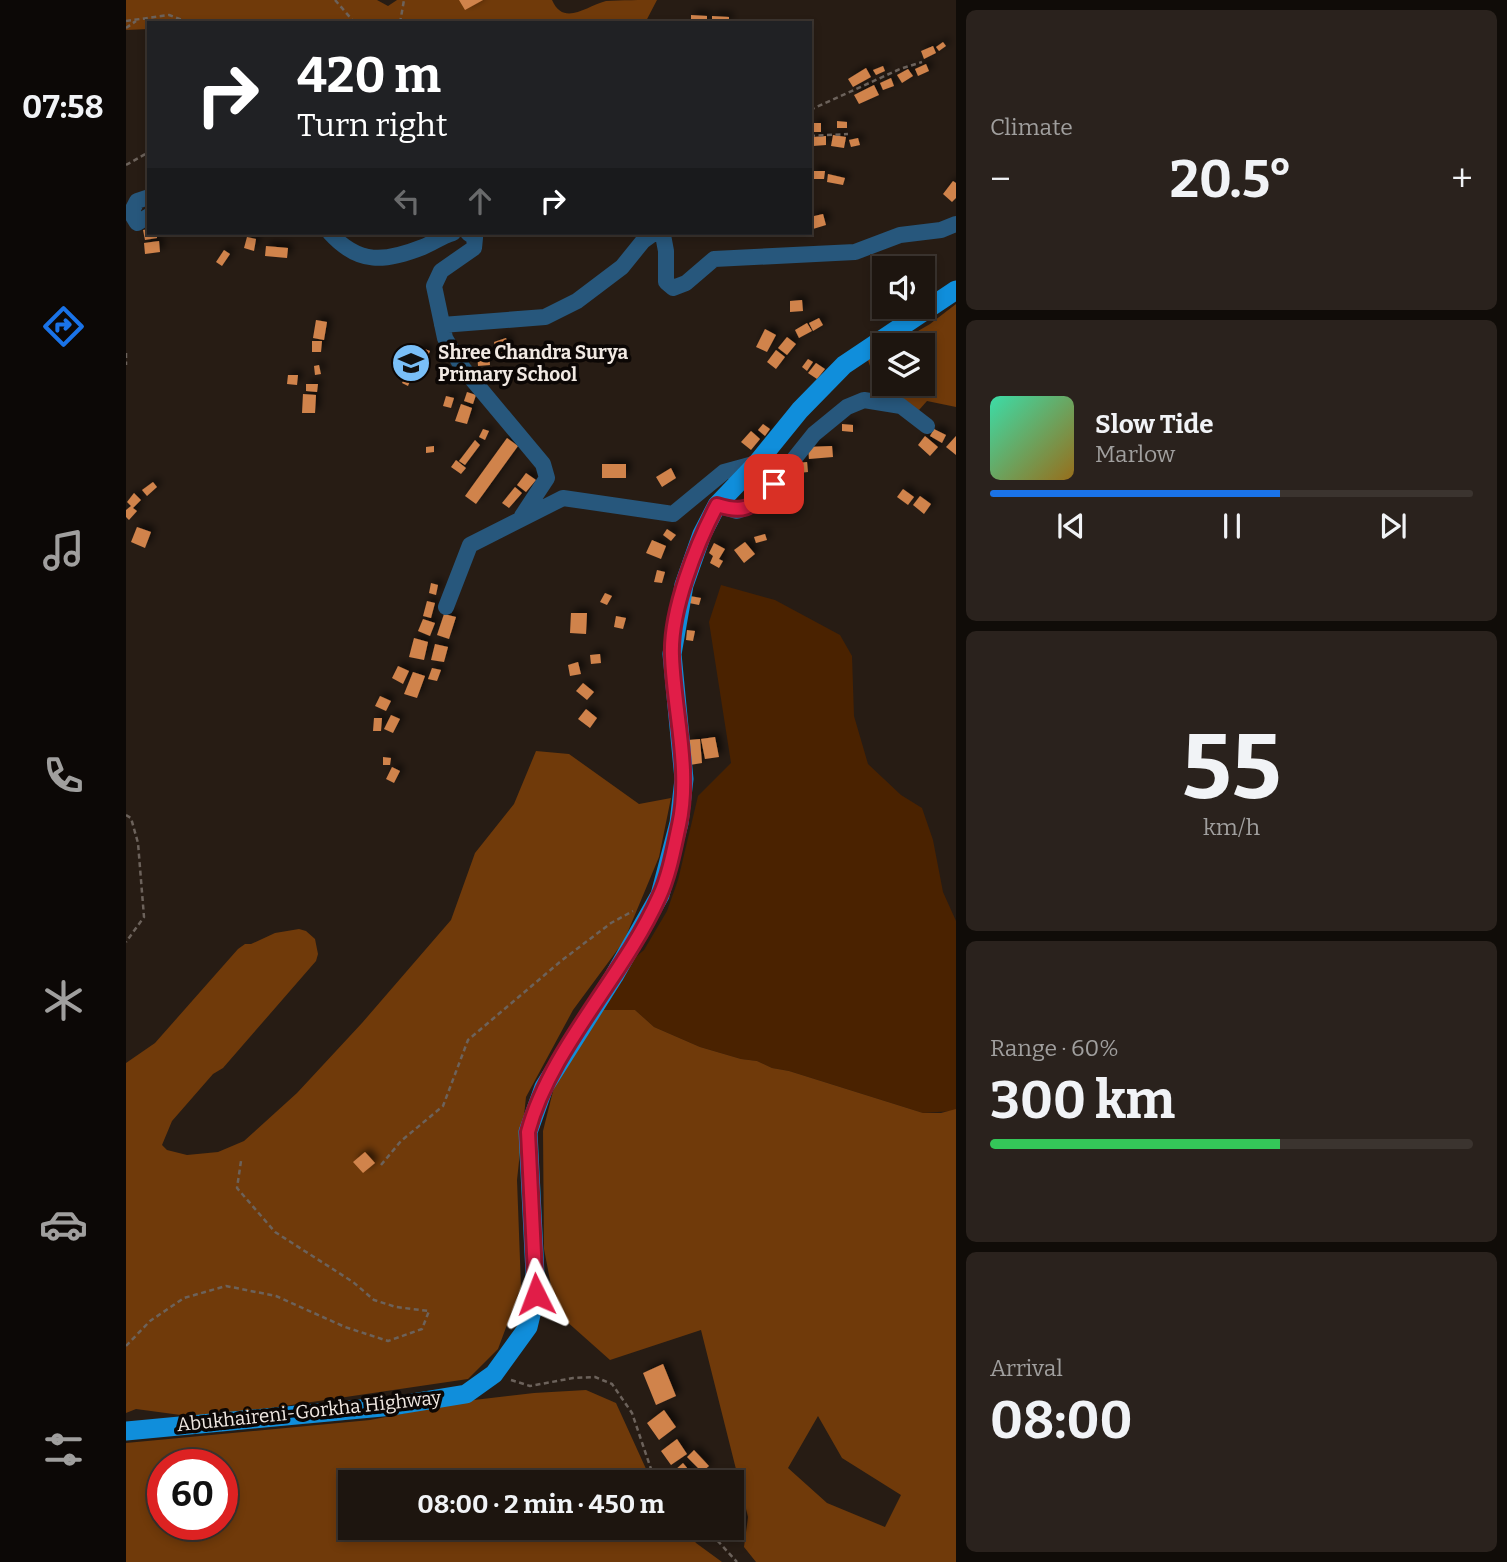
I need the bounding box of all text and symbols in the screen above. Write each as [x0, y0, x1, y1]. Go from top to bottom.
text: 420 m [297, 46, 441, 105]
icon: right [182, 49, 273, 140]
text: 07:58 [22, 88, 104, 126]
text: Turn right [297, 106, 448, 144]
text: Climate [990, 113, 1073, 141]
text: 20.5° [1170, 148, 1293, 211]
text: − [990, 156, 1011, 202]
text: + [1451, 156, 1473, 202]
icon: left [388, 182, 426, 220]
icon: ahead [461, 182, 499, 220]
icon: right [534, 182, 572, 220]
map controls [872, 256, 935, 396]
button: sound [872, 256, 935, 319]
icon: directions [39, 302, 88, 351]
button: layers [872, 333, 935, 396]
place label: Shree Chandra Surya Primary School [438, 341, 628, 386]
school or university icon: Shree Chandra Surya Primary School [390, 342, 432, 384]
text: Slow Tide [1095, 409, 1214, 440]
text: Marlow [1095, 440, 1175, 468]
pin [744, 454, 804, 514]
icon: arrive [755, 465, 793, 503]
icon: previous [1052, 507, 1090, 545]
icon: pause [1213, 507, 1251, 545]
icon: next [1374, 507, 1412, 545]
icon: music [39, 526, 88, 575]
text: 55 [1182, 713, 1281, 822]
icon: phone [39, 751, 88, 800]
text: km/h [1203, 813, 1260, 841]
icon: climate [39, 976, 88, 1025]
text: Range · 60% [990, 1034, 1119, 1062]
text: 300 km [990, 1069, 1175, 1132]
icon: car [39, 1200, 88, 1249]
position arrow [499, 1257, 573, 1331]
text: Arrival [990, 1354, 1063, 1382]
street label: Abukhaireni-Gorkha Highway [176, 1386, 443, 1436]
text: 08:00 [990, 1389, 1132, 1452]
icon: filters [39, 1425, 88, 1474]
speed limit sign: 60 [147, 1449, 238, 1540]
text: 08:00 · 2 min · 450 m [417, 1489, 665, 1520]

